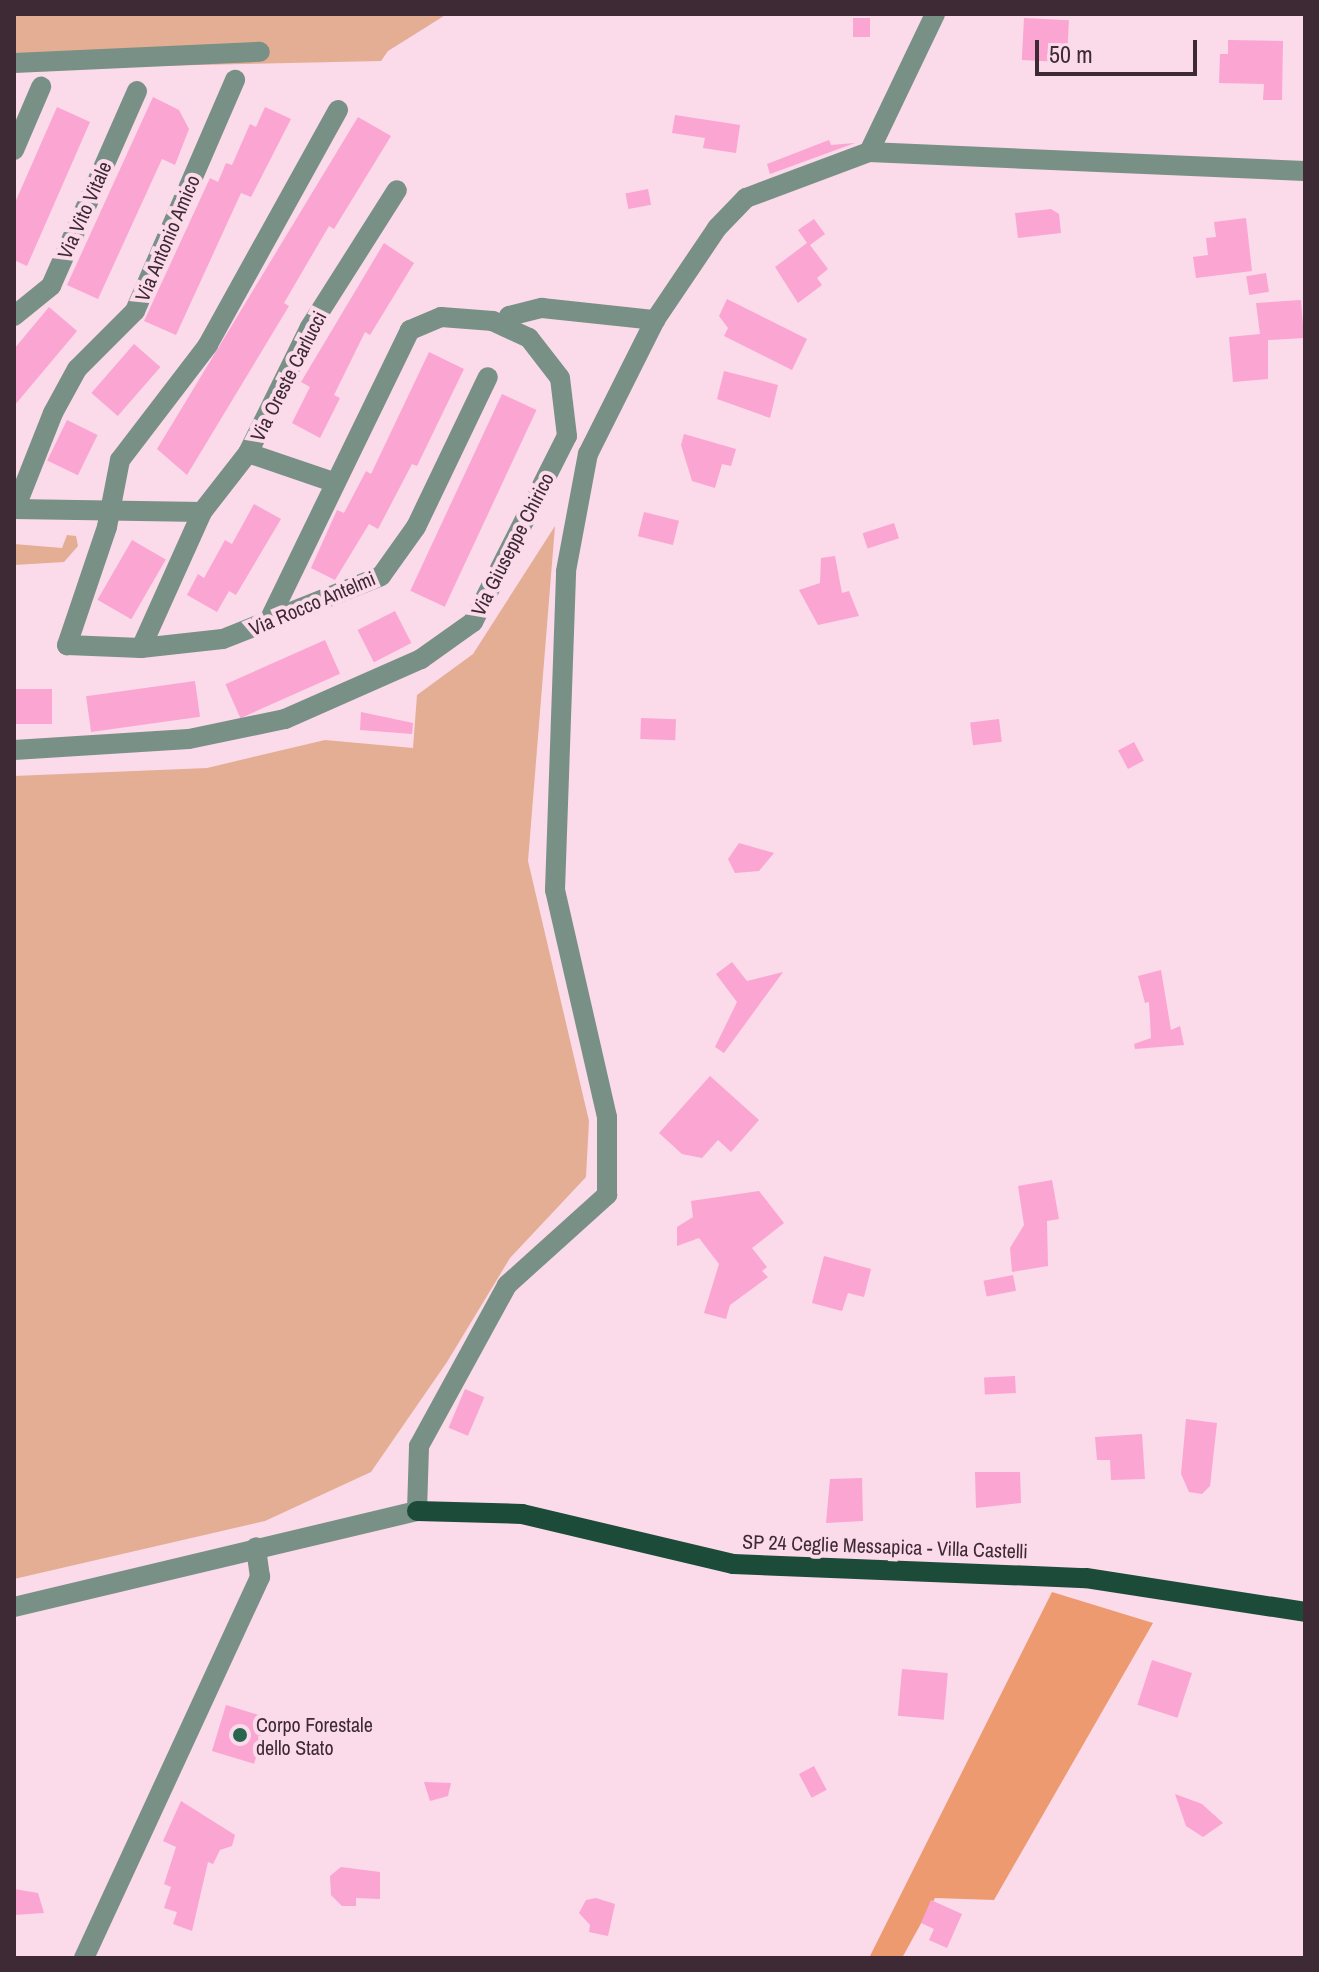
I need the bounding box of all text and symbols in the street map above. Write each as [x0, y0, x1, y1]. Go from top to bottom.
scale bar [1039, 24, 1201, 74]
text: 50 m [1049, 38, 1093, 70]
street label: Via Vito Vitale [52, 158, 116, 262]
street label: Via Antonio Amico [129, 170, 205, 306]
street label: Via Oreste Carlucci [245, 307, 331, 445]
street label: Via Giuseppe Chirico [466, 468, 558, 620]
street label: Via Rocco Antelmi [245, 565, 379, 641]
street label: SP 24 Ceglie Messapica - Villa Castelli [742, 1529, 1028, 1563]
place label: Corpo Forestale dello Stato [256, 1712, 373, 1759]
marker: Corpo Forestale dello Stato [231, 1726, 249, 1744]

